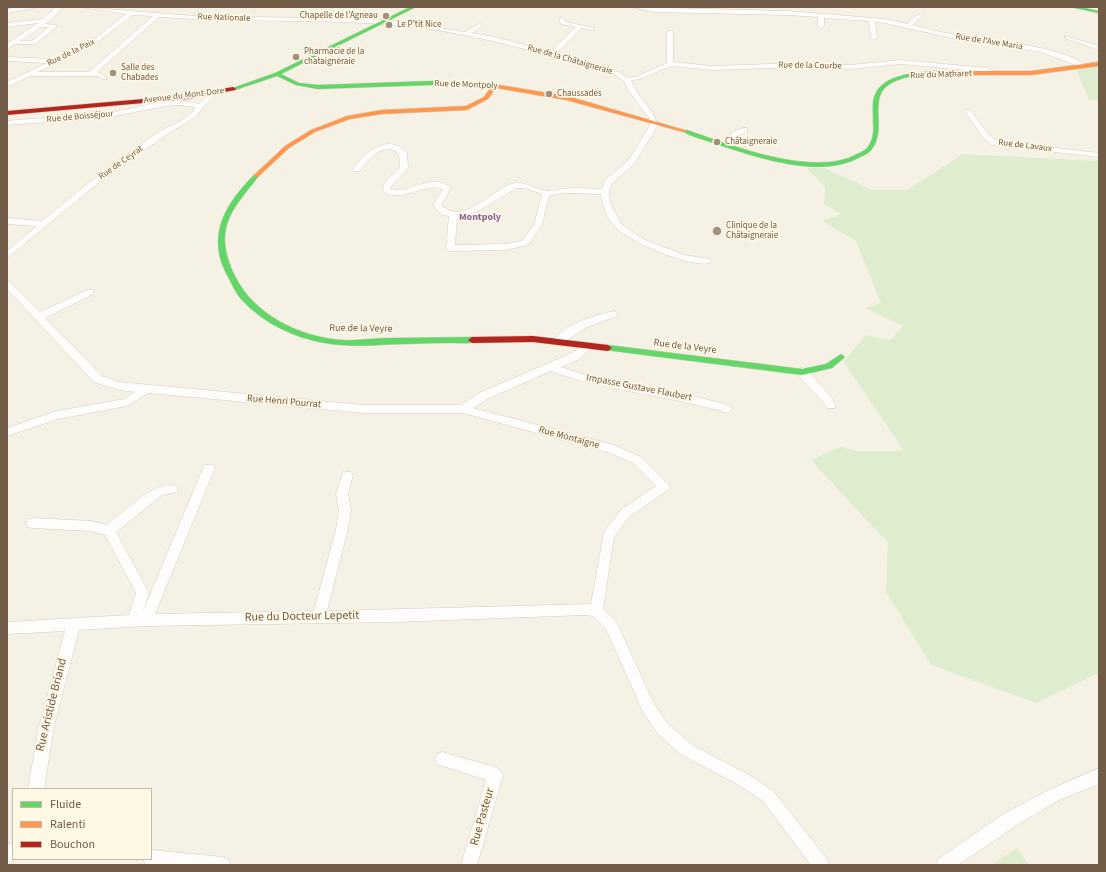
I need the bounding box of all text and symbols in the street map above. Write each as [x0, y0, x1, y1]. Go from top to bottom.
place label: Chapelle de l'Agneau [300, 11, 378, 21]
marker: Chapelle de l'Agneau [381, 11, 391, 21]
street label: Rue Nationale [197, 12, 251, 24]
marker: Le P'tit Nice [384, 20, 394, 30]
place label: Le P'tit Nice [397, 20, 441, 30]
street label: Rue de l'Ave Maria [955, 31, 1023, 53]
street label: Rue de la Paix [45, 37, 97, 69]
street label: Rue de la Châtaigneraie [526, 43, 614, 77]
place label: Pharmacie de la chataigneraie [304, 47, 364, 68]
marker: Pharmacie de la chataigneraie [291, 52, 301, 62]
street label: Rue de la Courbe [778, 60, 842, 72]
place label: Salle des Chabades [121, 63, 158, 84]
marker: Salle des Chabades [108, 68, 118, 78]
street label: Rue du Matharet [910, 69, 972, 81]
street label: Rue de Montpoly [434, 78, 498, 92]
street label: Avenue du Mont-Dore [143, 86, 225, 106]
marker: Chaussades [544, 89, 554, 99]
place label: Chaussades [557, 89, 602, 99]
street label: Rue de Boisséjour [46, 109, 114, 125]
marker: Châtaigneraie [712, 137, 722, 147]
place label: Châtaigneraie [725, 137, 777, 147]
street label: Rue de Lavaux [998, 137, 1052, 155]
street label: Rue de Ceyrat [97, 144, 145, 182]
district label: Montpoly [459, 212, 501, 224]
place label: Clinique de la Châtaigneraie [726, 221, 778, 242]
marker: Clinique de la Châtaigneraie [711, 225, 723, 237]
street label: Rue de la Veyre [329, 322, 393, 336]
street label: Rue de la Veyre [653, 337, 717, 357]
street label: Impasse Gustave Flaubert [585, 372, 693, 404]
street label: Rue Henri Pourrat [246, 393, 322, 411]
street label: Rue Montaigne [537, 424, 601, 452]
street label: Rue du Docteur Lepetit [245, 609, 359, 625]
street label: Rue Aristide Briand [33, 657, 71, 753]
street label: Rue Pasteur [468, 786, 498, 848]
legend [12, 788, 152, 860]
text: Fluide [50, 796, 81, 813]
text: Ralenti [50, 816, 85, 833]
text: Bouchon [50, 836, 95, 853]

